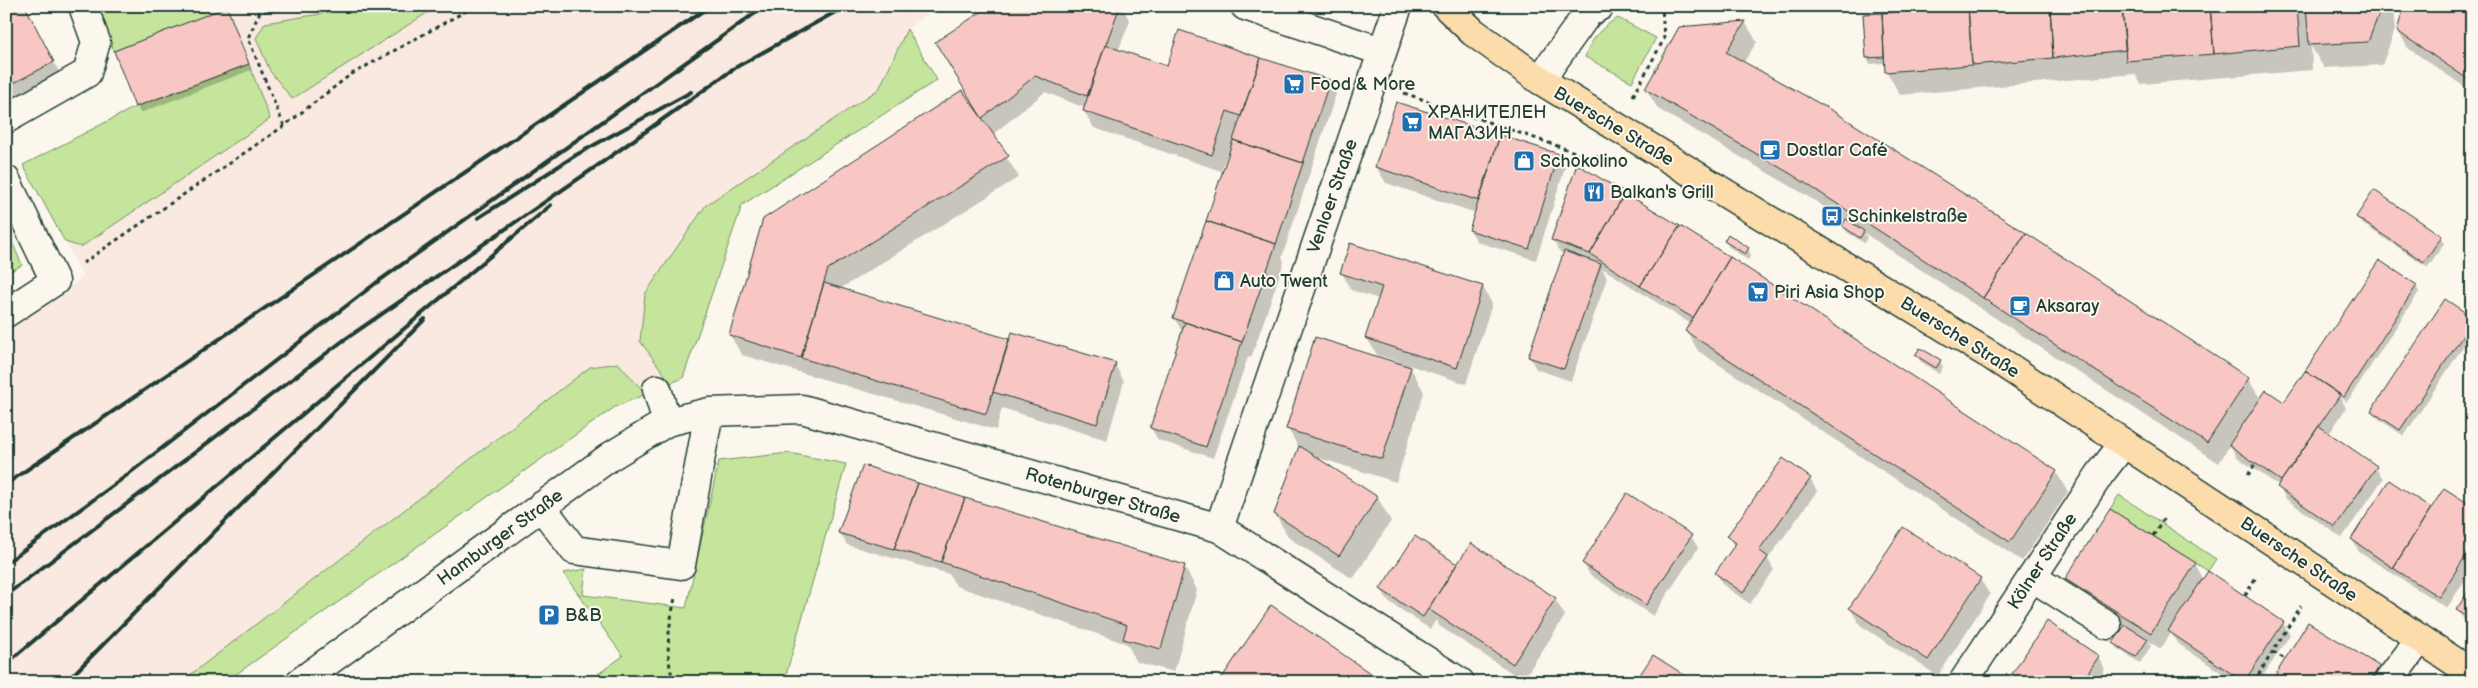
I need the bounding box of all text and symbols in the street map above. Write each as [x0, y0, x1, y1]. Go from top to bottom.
supermarket icon: Food & More [1282, 72, 1306, 96]
place label: Food & More [1310, 74, 1415, 95]
street label: Buersche Straße [1550, 82, 1678, 171]
place label: ХРАНИТЕЛЕН МАГАЗИН [1428, 102, 1547, 144]
supermarket icon: ХРАНИТЕЛЕН МАГАЗИН [1400, 110, 1424, 134]
street label: Venloer Straße [1303, 136, 1362, 256]
cafe icon: Dostlar Café [1758, 138, 1782, 162]
place label: Dostlar Café [1786, 140, 1888, 161]
shop icon: Schokolino [1512, 149, 1536, 173]
place label: Schokolino [1540, 151, 1628, 172]
restaurant icon: Balkan's Grill [1582, 180, 1606, 204]
place label: Balkan's Grill [1610, 182, 1714, 203]
bus stop icon: Schinkelstraße [1820, 204, 1844, 228]
place label: Schinkelstraße [1848, 206, 1968, 227]
shop icon: Auto Twent [1212, 269, 1236, 293]
place label: Auto Twent [1240, 271, 1328, 292]
supermarket icon: Piri Asia Shop [1746, 280, 1770, 304]
place label: Piri Asia Shop [1774, 282, 1885, 303]
street label: Buersche Straße [1896, 292, 2023, 383]
cafe icon: Aksaray [2008, 294, 2032, 318]
place label: Aksaray [2036, 296, 2100, 317]
street label: Rotenburger Straße [1023, 463, 1183, 528]
street label: Hamburger Straße [433, 485, 567, 590]
street label: Kölner Straße [2003, 509, 2082, 613]
street label: Buersche Straße [2236, 513, 2361, 606]
parking icon: B&B [537, 603, 561, 627]
place label: B&B [565, 605, 602, 626]

